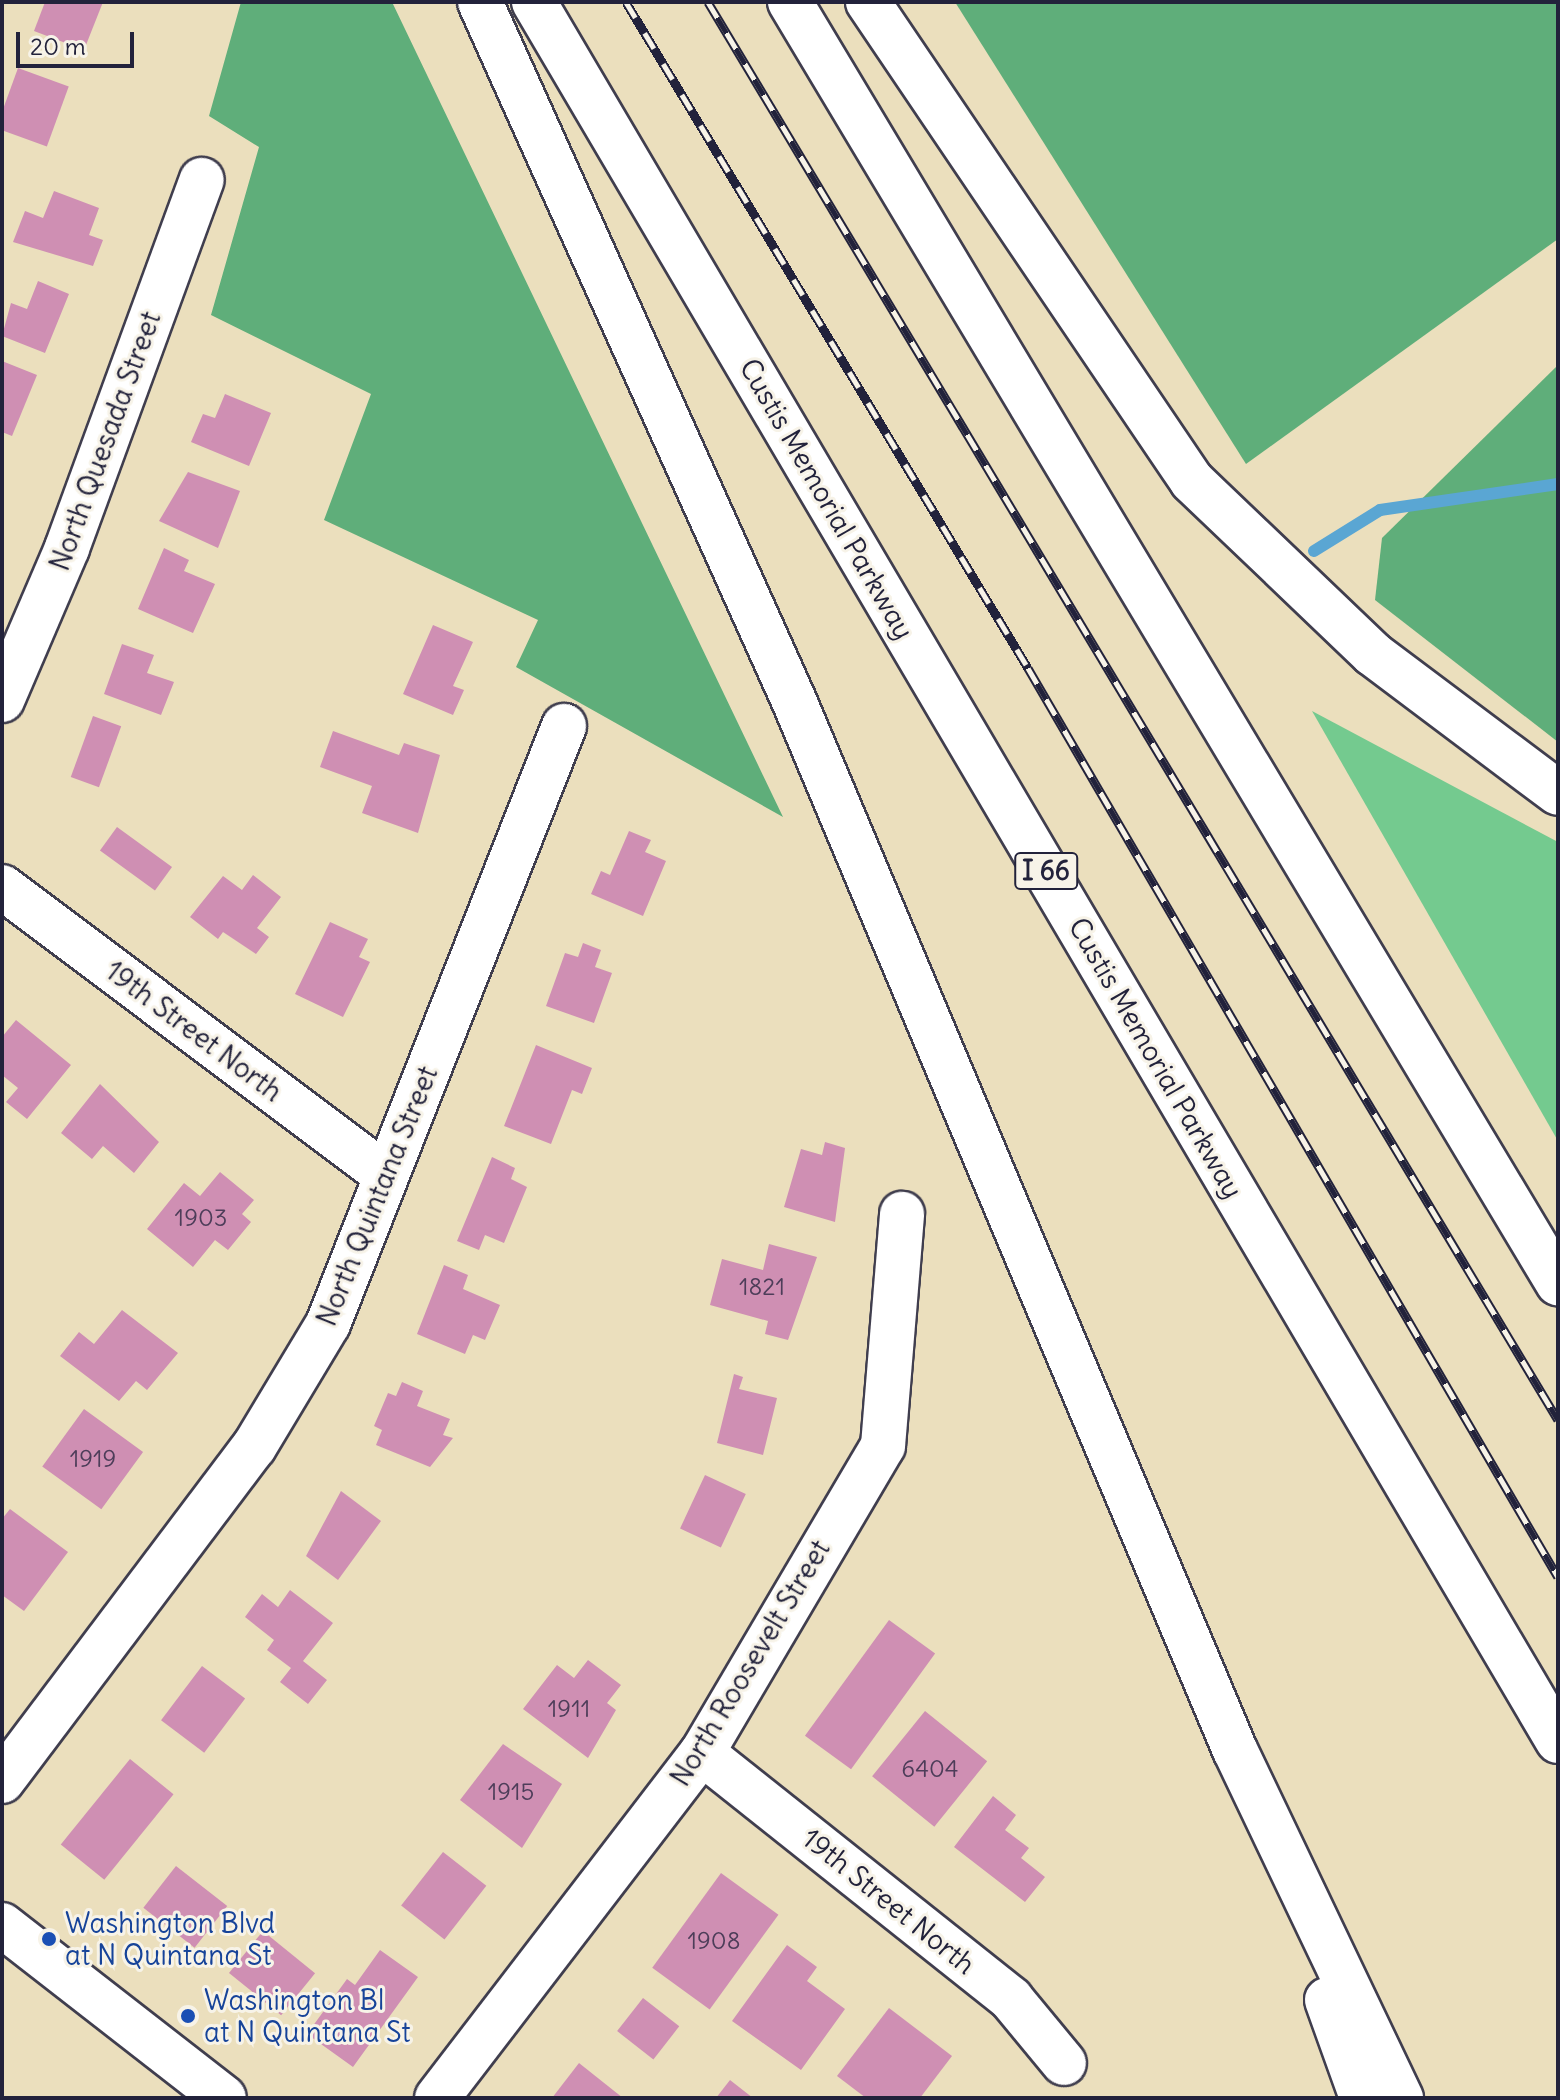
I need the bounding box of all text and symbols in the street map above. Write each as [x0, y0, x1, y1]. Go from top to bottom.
scale bar [20, 16, 138, 66]
text: 20 m [30, 31, 86, 61]
street label: North Quesada Street [42, 307, 168, 575]
street label: Custis Memorial Parkway [733, 353, 921, 645]
road number: I 66 [1014, 849, 1078, 893]
street label: Custis Memorial Parkway [1062, 912, 1250, 1204]
street label: 19th Street North [99, 954, 289, 1108]
street label: North Quintana Street [309, 1061, 445, 1331]
house number: 1903 [175, 1204, 227, 1232]
house number: 1821 [739, 1273, 785, 1301]
house number: 1919 [70, 1445, 116, 1473]
street label: North Roosevelt Street [663, 1534, 837, 1792]
house number: 1911 [548, 1695, 590, 1723]
house number: 6404 [901, 1755, 959, 1783]
house number: 1915 [488, 1778, 534, 1806]
street label: 19th Street North [796, 1821, 982, 1981]
place label: Washington Blvd at N Quintana St [65, 1906, 275, 1972]
house number: 1908 [688, 1927, 740, 1955]
marker: Washington Blvd at N Quintana St [40, 1930, 58, 1948]
place label: Washington Bl at N Quintana St [204, 1983, 411, 2049]
marker: Washington Bl at N Quintana St [179, 2007, 197, 2025]

